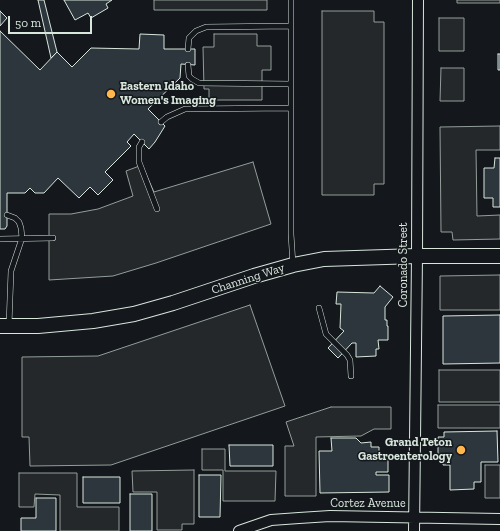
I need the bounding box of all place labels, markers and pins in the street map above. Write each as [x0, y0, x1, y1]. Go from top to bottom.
place label: Eastern Idaho Women's Imaging [120, 80, 216, 108]
marker: Eastern Idaho Women's Imaging [105, 88, 117, 100]
place label: Grand Teton Gastroenterology [358, 436, 452, 464]
marker: Grand Teton Gastroenterology [455, 444, 467, 456]

